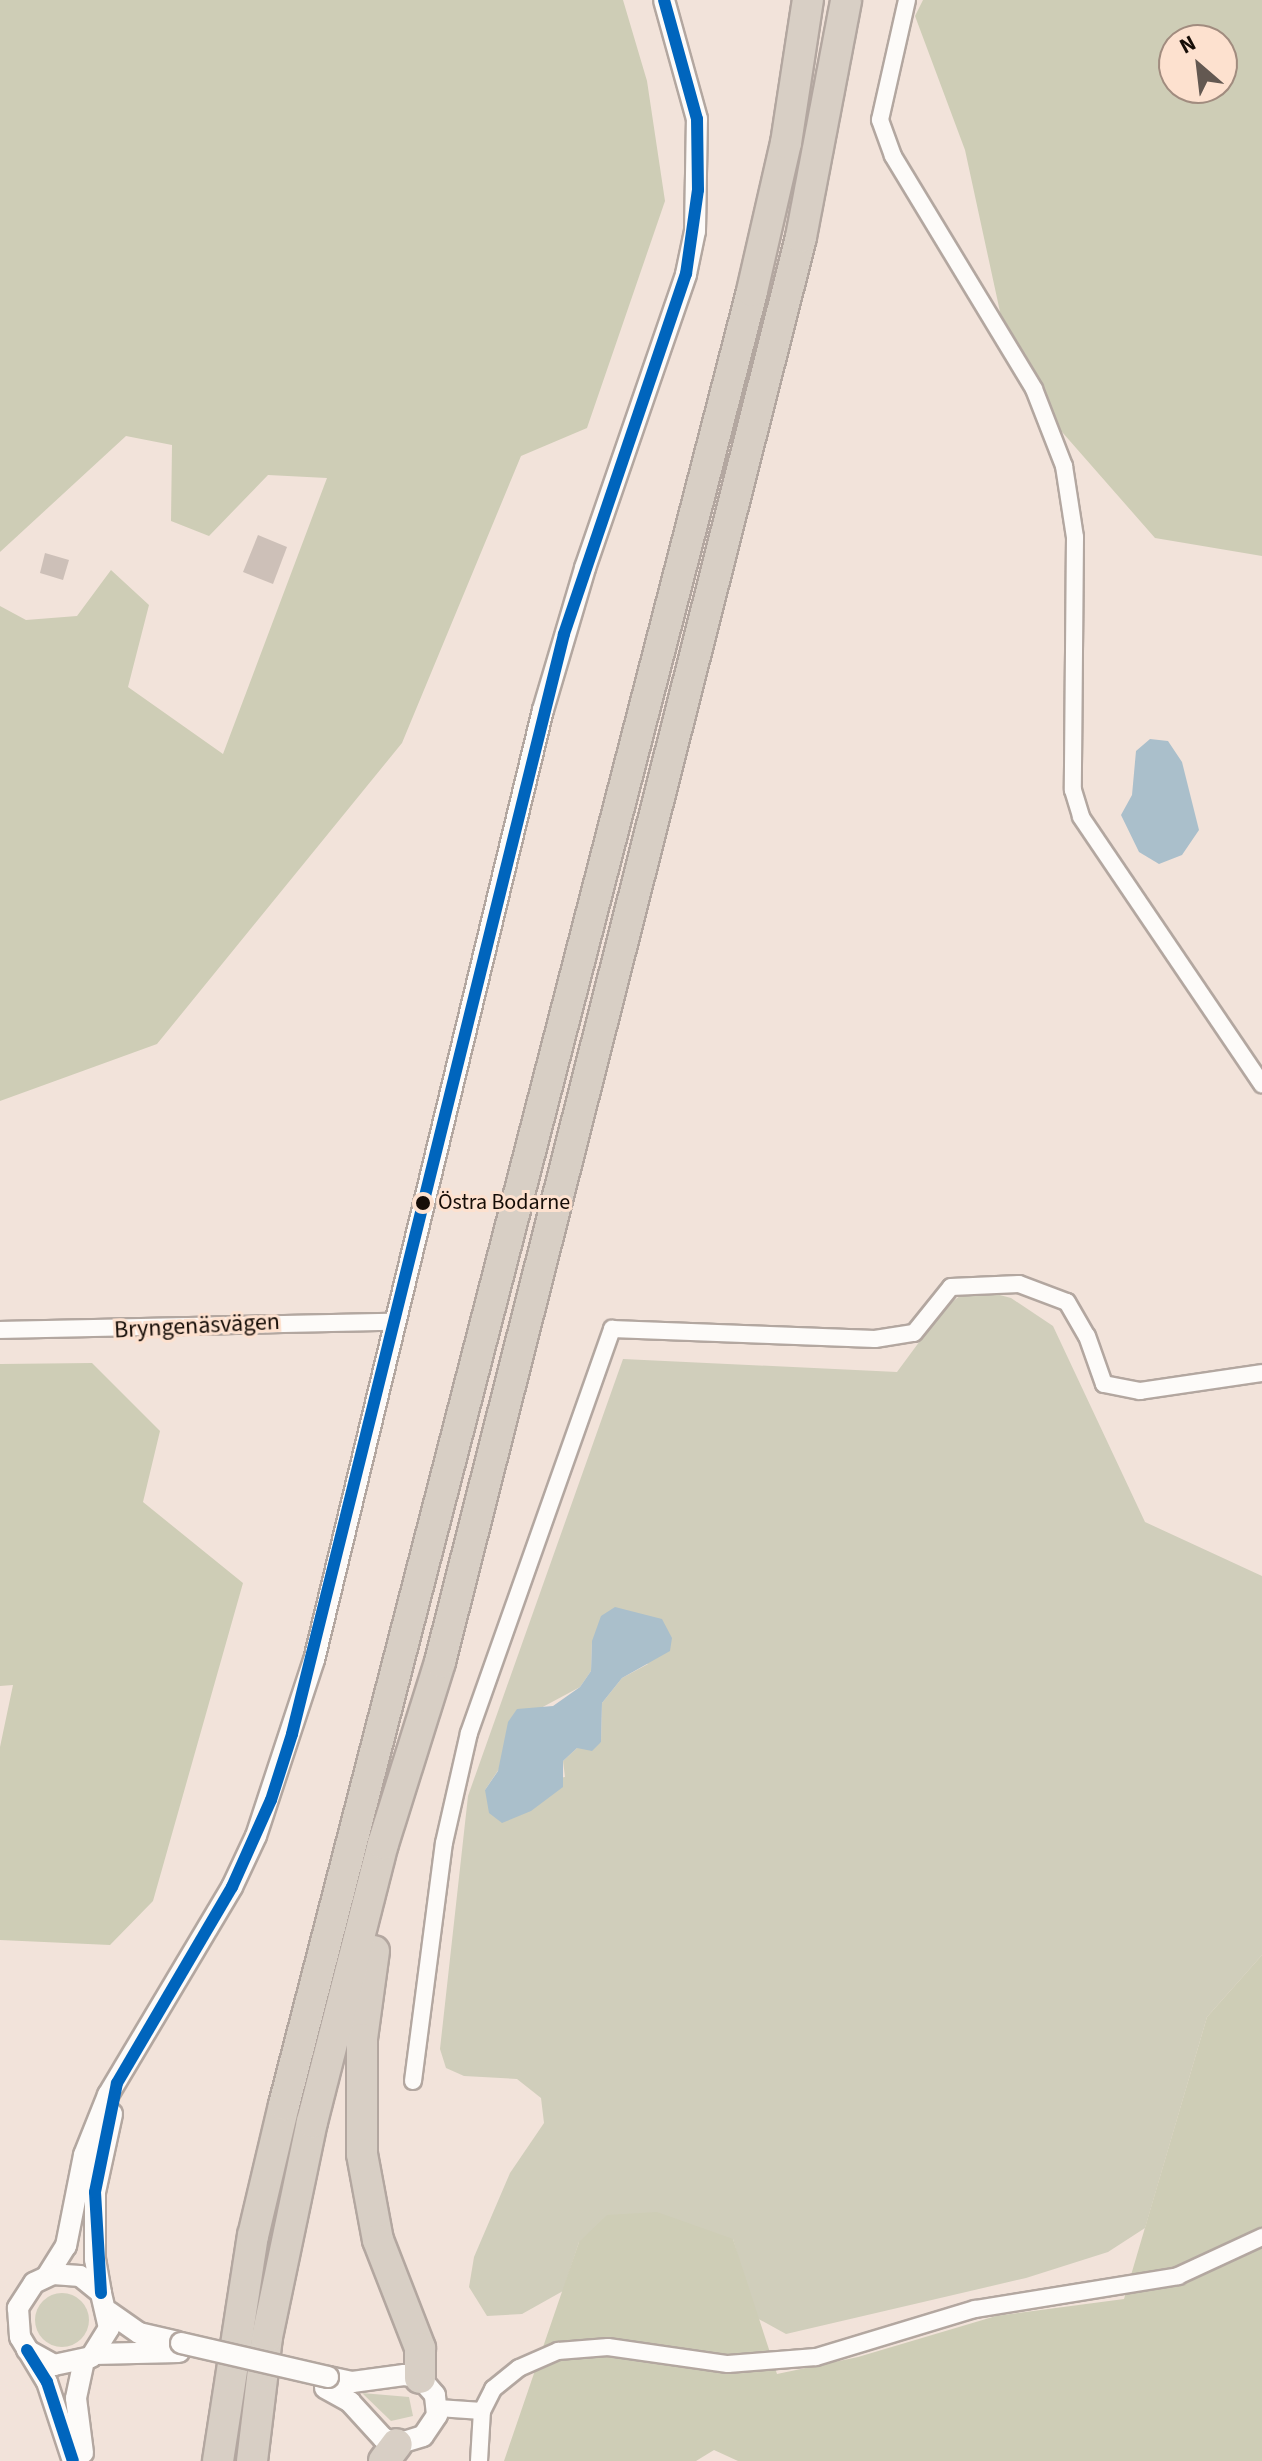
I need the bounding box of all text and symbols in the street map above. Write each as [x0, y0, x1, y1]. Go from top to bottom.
north arrow [1158, 24, 1238, 104]
text: N [1174, 27, 1202, 62]
place label: Östra Bodarne [438, 1190, 570, 1216]
marker: Östra Bodarne [415, 1195, 431, 1211]
street label: Bryngenäsvägen [113, 1307, 281, 1345]

